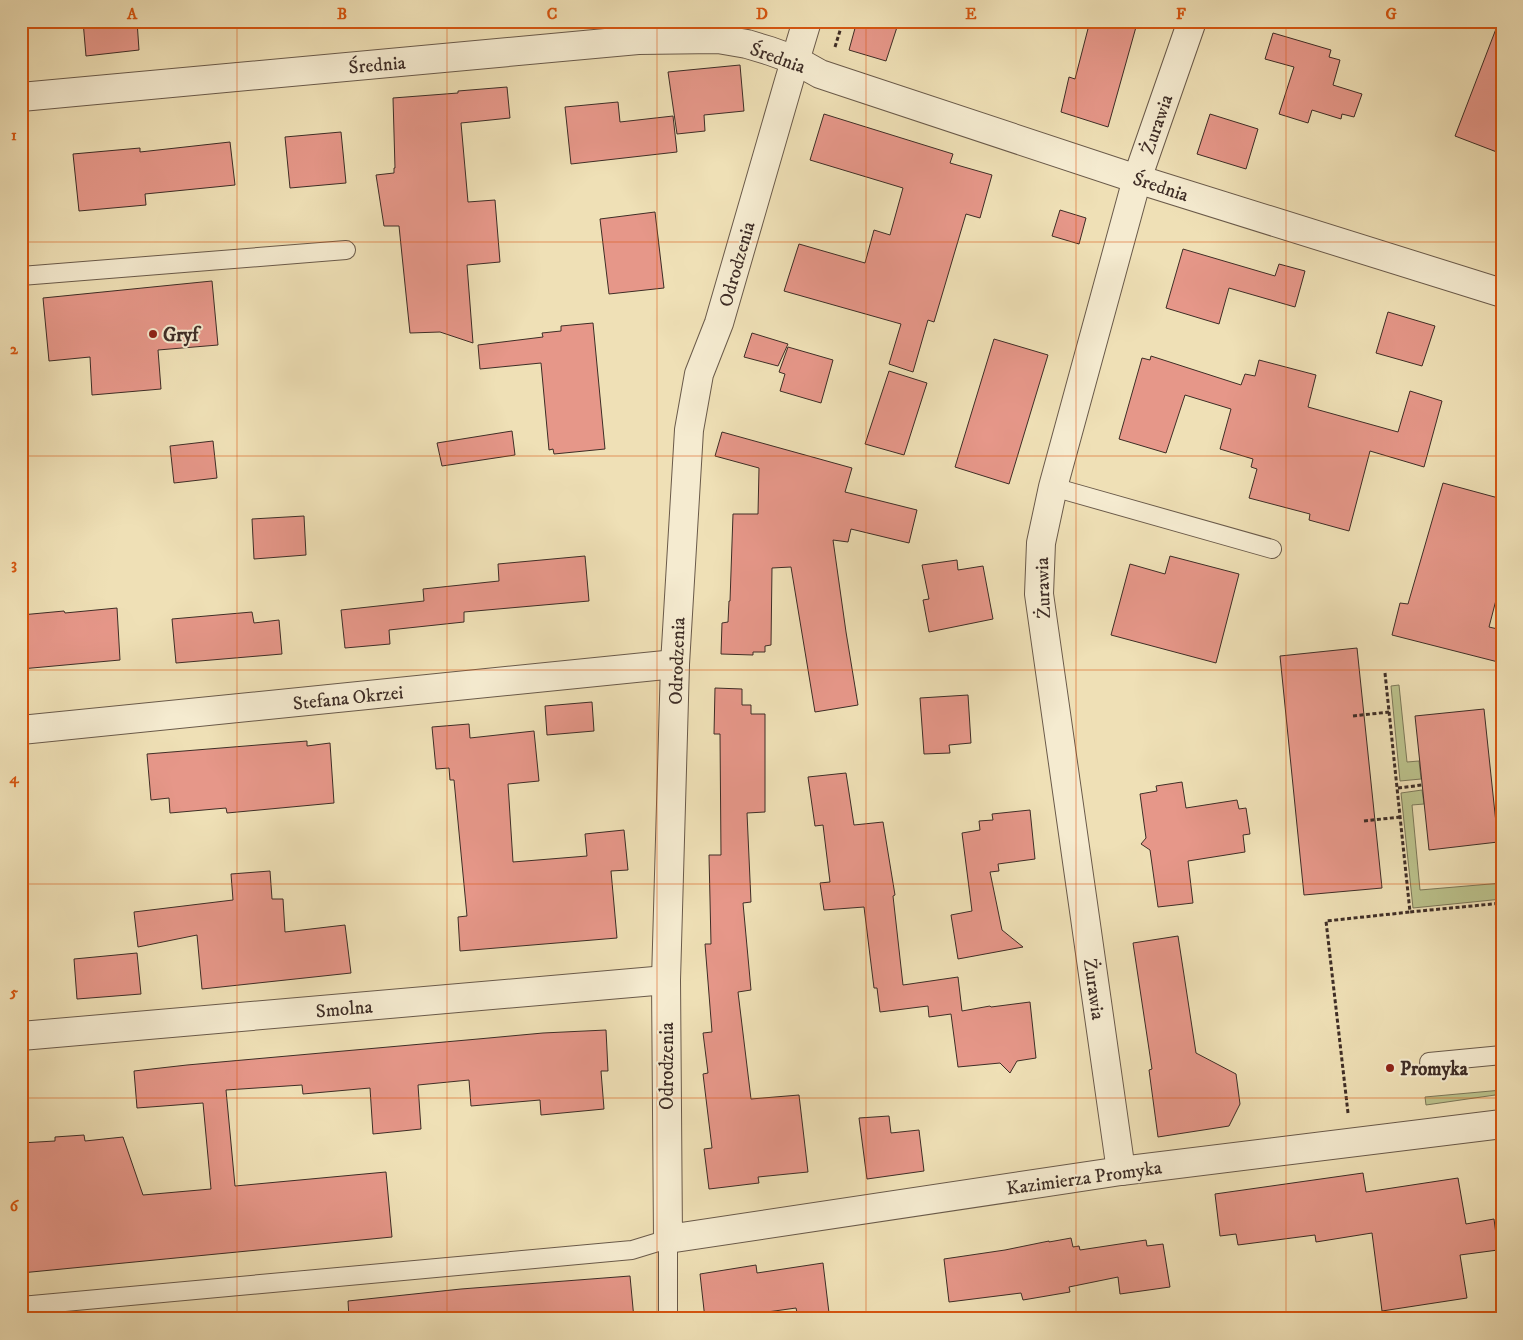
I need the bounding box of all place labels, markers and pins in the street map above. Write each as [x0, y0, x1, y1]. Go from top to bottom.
place label: Gryf [163, 324, 202, 347]
marker: Gryf [147, 328, 159, 340]
place label: Promyka [1400, 1058, 1469, 1081]
marker: Promyka [1384, 1062, 1396, 1074]

